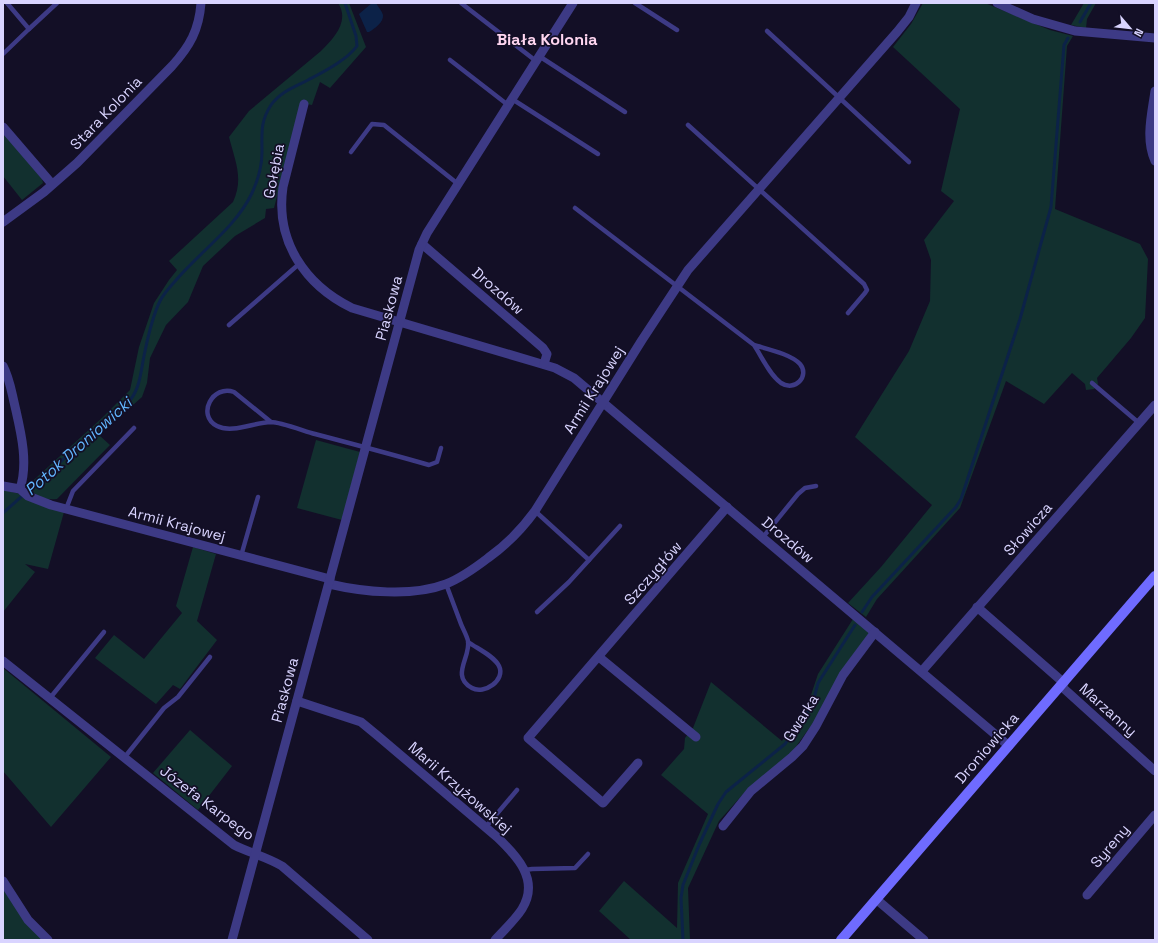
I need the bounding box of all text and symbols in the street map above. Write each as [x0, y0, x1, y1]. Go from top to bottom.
north arrow [1110, 8, 1150, 48]
text: N [1131, 26, 1147, 39]
district label: Biała Kolonia [496, 29, 598, 50]
street label: Stara Kolonia [66, 72, 146, 153]
street label: Gołębia [259, 141, 288, 200]
street label: Drozdów [468, 263, 528, 318]
street label: Piaskowa [371, 273, 406, 342]
street label: Armii Krajowej [559, 342, 628, 437]
water label: Potok Droniowicki [20, 391, 138, 500]
street label: Słowicza [999, 498, 1056, 559]
street label: Armii Krajowej [127, 501, 228, 546]
street label: Drozdów [758, 512, 818, 567]
street label: Szczygłów [620, 537, 686, 609]
street label: Piaskowa [267, 655, 302, 724]
street label: Marzanny [1076, 679, 1141, 740]
street label: Gwarka [779, 690, 823, 745]
street label: Droniowicka [951, 708, 1023, 787]
street label: Marii Krzyżowskiej [405, 737, 516, 838]
street label: Józefa Karpego [156, 761, 258, 844]
street label: Syreny [1086, 820, 1133, 871]

